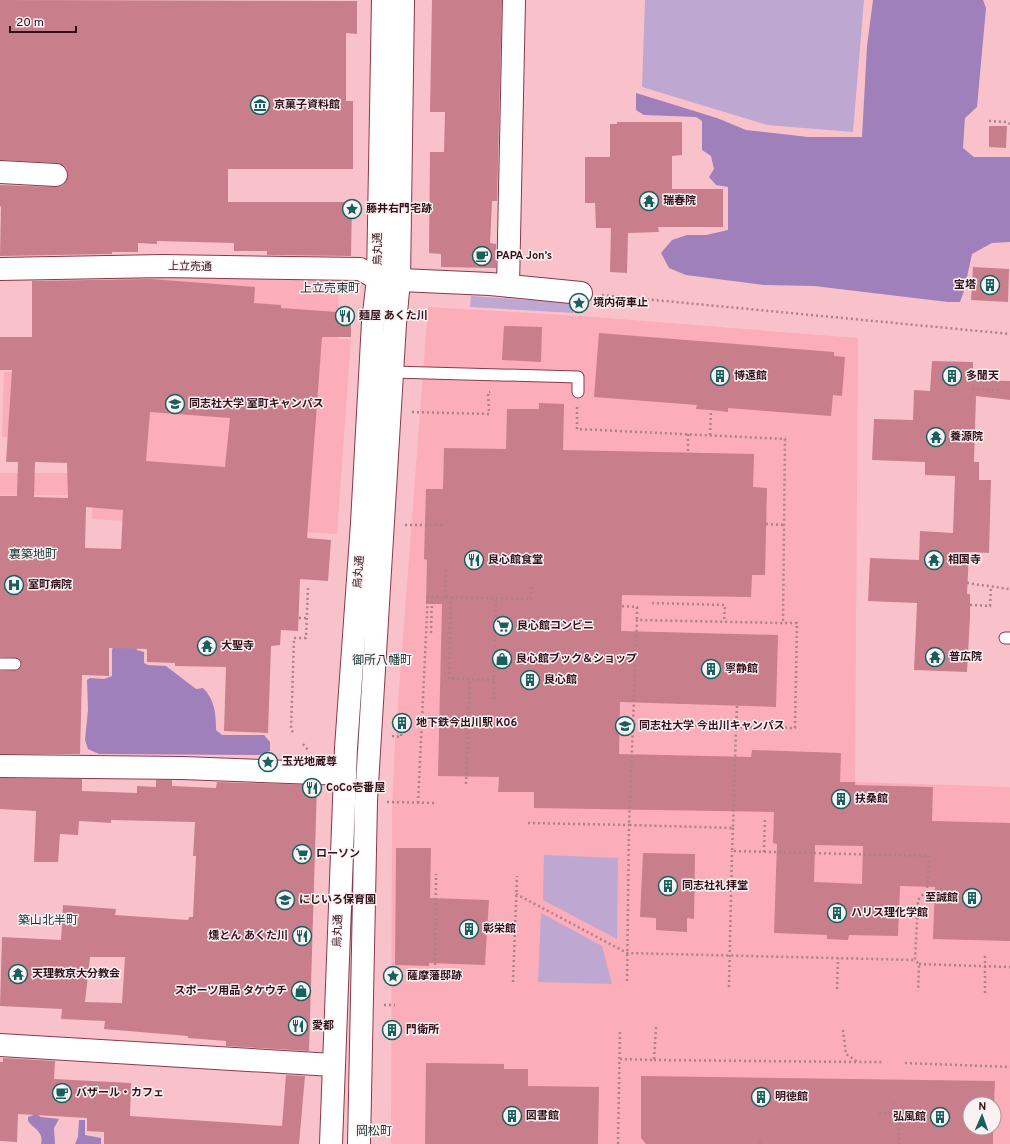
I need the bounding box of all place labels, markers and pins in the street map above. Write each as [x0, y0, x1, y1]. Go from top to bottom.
museum icon: 京菓子資料館 [249, 94, 271, 116]
place label: 京菓子資料館 [274, 98, 340, 112]
temple icon: 瑞春院 [638, 190, 660, 212]
place label: 瑞春院 [663, 194, 696, 208]
place icon: 藤井右門宅跡 [341, 198, 363, 220]
place label: 藤井右門宅跡 [366, 202, 432, 216]
cafe icon: PAPA Jon’s [471, 245, 493, 267]
place label: PAPA Jon’s [496, 249, 552, 263]
building icon: 宝塔 [979, 274, 1001, 296]
place label: 宝塔 [954, 278, 976, 292]
place icon: 境内荷車止 [568, 292, 590, 314]
place label: 境内荷車止 [593, 296, 648, 310]
restaurant icon: 麺屋 あくた川 [334, 305, 356, 327]
place label: 麺屋 あくた川 [358, 309, 428, 323]
building icon: 博遠館 [709, 365, 731, 387]
building icon: 多聞天 [941, 365, 963, 387]
place label: 博遠館 [734, 369, 767, 383]
place label: 多聞天 [966, 369, 999, 383]
school or university icon: 同志社大学 室町キャンパス [164, 393, 186, 415]
place label: 同志社大学 室町キャンパス [189, 397, 324, 411]
temple icon: 養源院 [925, 426, 947, 448]
place label: 養源院 [950, 430, 983, 444]
restaurant icon: 良心館食堂 [463, 549, 485, 571]
temple icon: 相国寺 [923, 549, 945, 571]
place label: 良心館食堂 [488, 553, 543, 567]
place label: 相国寺 [948, 553, 981, 567]
hospital icon: 室町病院 [3, 574, 25, 596]
place label: 室町病院 [28, 578, 72, 592]
supermarket icon: 良心館コンビニ [492, 615, 514, 637]
place label: 良心館コンビニ [517, 619, 594, 633]
temple icon: 大聖寺 [196, 635, 218, 657]
place label: 大聖寺 [221, 639, 254, 653]
temple icon: 普広院 [924, 646, 946, 668]
shop icon: 良心館ブック＆ショップ [491, 648, 513, 670]
place label: 普広院 [949, 650, 982, 664]
place label: 良心館ブック＆ショップ [516, 652, 637, 666]
building icon: 寧静館 [700, 658, 722, 680]
place label: 寧静館 [725, 662, 758, 676]
building icon: 良心館 [519, 669, 541, 691]
place label: 良心館 [544, 673, 577, 687]
building icon: 地下鉄今出川駅 K06 [391, 712, 413, 734]
school or university icon: 同志社大学 今出川キャンパス [614, 715, 636, 737]
place label: 地下鉄今出川駅 K06 [416, 716, 517, 730]
place label: 同志社大学 今出川キャンパス [639, 719, 785, 733]
place icon: 玉光地蔵尊 [257, 751, 279, 773]
place label: 玉光地蔵尊 [282, 755, 337, 769]
restaurant icon: CoCo壱番屋 [301, 777, 323, 799]
place label: CoCo壱番屋 [326, 781, 385, 795]
building icon: 扶桑館 [830, 788, 852, 810]
place label: 扶桑館 [855, 792, 888, 806]
supermarket icon: ローソン [291, 843, 313, 865]
place label: ローソン [316, 847, 360, 861]
building icon: 同志社礼拝堂 [657, 875, 679, 897]
place label: 同志社礼拝堂 [682, 879, 748, 893]
building icon: 至誠館 [961, 887, 983, 909]
school or university icon: にじいろ保育園 [274, 889, 296, 911]
place label: 至誠館 [925, 891, 958, 905]
place label: にじいろ保育園 [299, 893, 376, 907]
building icon: ハリス理化学館 [826, 902, 848, 924]
place label: ハリス理化学館 [851, 906, 928, 920]
building icon: 彰栄館 [458, 918, 480, 940]
place label: 彰栄館 [483, 922, 516, 936]
restaurant icon: 燻とん あくた川 [291, 925, 313, 947]
place label: 燻とん あくた川 [208, 929, 288, 943]
temple icon: 天理教京大分教会 [7, 963, 29, 985]
place icon: 薩摩藩邸跡 [382, 965, 404, 987]
place label: 天理教京大分教会 [32, 967, 120, 981]
place label: 薩摩藩邸跡 [407, 969, 462, 983]
shop icon: スポーツ用品 タケウチ [290, 980, 312, 1002]
place label: スポーツ用品 タケウチ [174, 984, 287, 998]
restaurant icon: 愛都 [287, 1015, 309, 1037]
place label: 愛都 [312, 1019, 334, 1033]
building icon: 門衛所 [381, 1019, 403, 1041]
place label: 門衛所 [406, 1023, 439, 1037]
cafe icon: バザール・カフェ [51, 1082, 73, 1104]
place label: バザール・カフェ [76, 1086, 164, 1100]
building icon: 明徳館 [750, 1086, 772, 1108]
place label: 明徳館 [775, 1090, 808, 1104]
building icon: 図書館 [501, 1105, 523, 1127]
building icon: 弘風館 [929, 1106, 951, 1128]
place label: 図書館 [526, 1109, 559, 1123]
place label: 弘風館 [893, 1110, 926, 1124]

